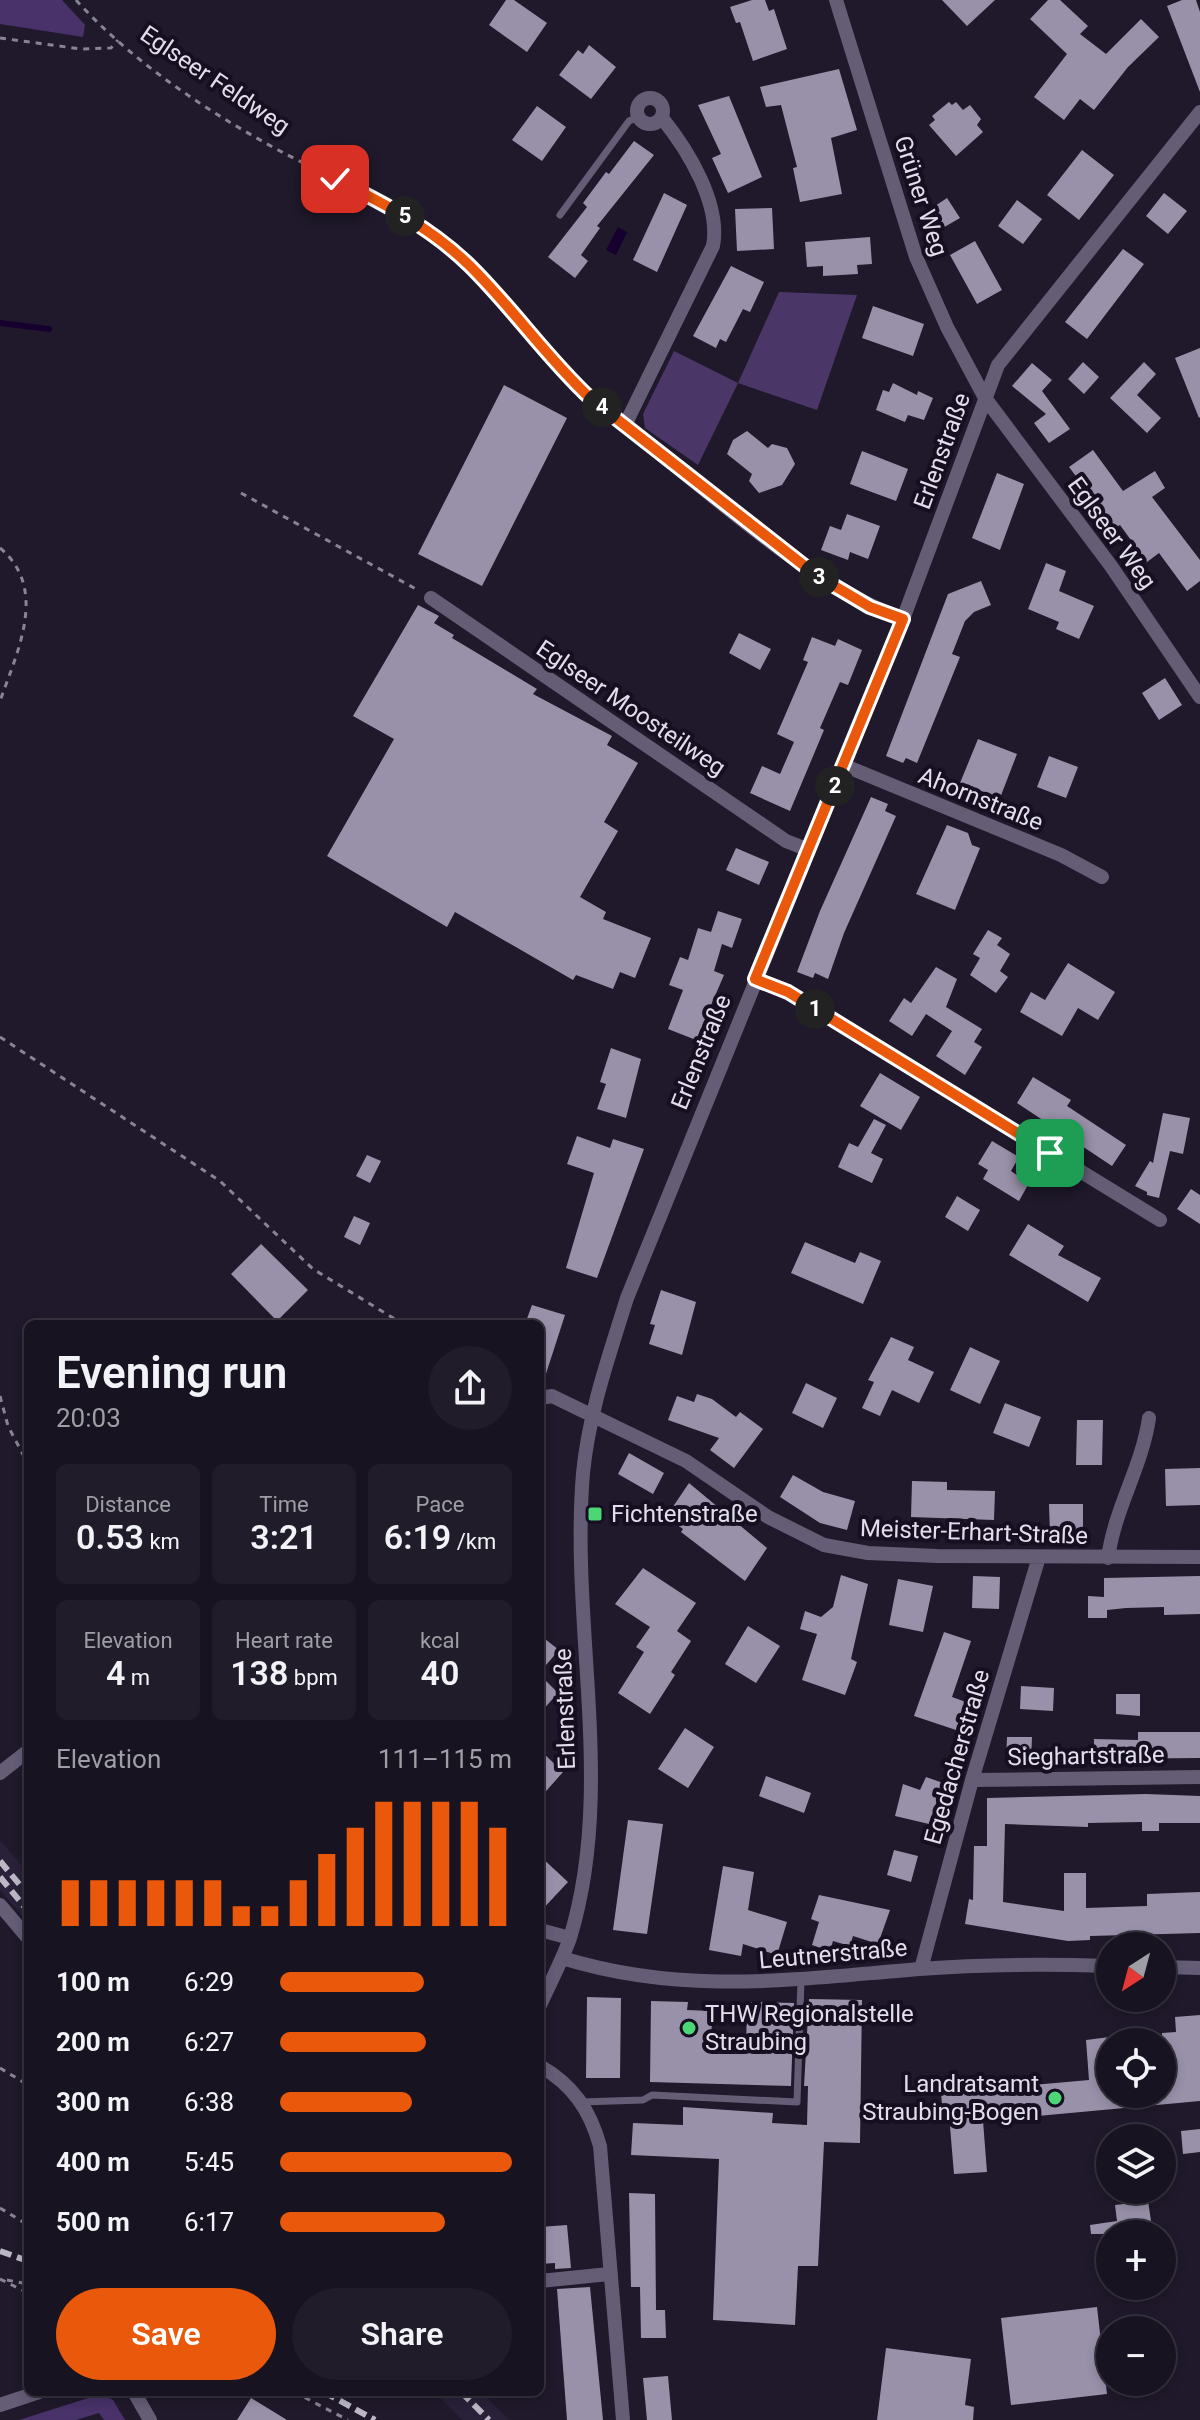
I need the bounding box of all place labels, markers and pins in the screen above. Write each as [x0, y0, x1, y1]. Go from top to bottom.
pin [301, 145, 369, 213]
pin: 5 [385, 196, 425, 236]
pin: 4 [582, 387, 622, 427]
pin: 3 [799, 557, 839, 597]
pin: 2 [815, 766, 855, 806]
pin: 1 [795, 989, 835, 1029]
pin [1016, 1119, 1084, 1187]
place label: Fichtenstraße [611, 1500, 758, 1528]
marker: Fichtenstraße [586, 1505, 604, 1523]
place label: THW Regionalstelle Straubing [705, 2000, 914, 2056]
marker: THW Regionalstelle Straubing [680, 2019, 698, 2037]
place label: Landratsamt Straubing-Bogen [862, 2070, 1039, 2126]
marker: Landratsamt Straubing-Bogen [1046, 2089, 1064, 2107]

